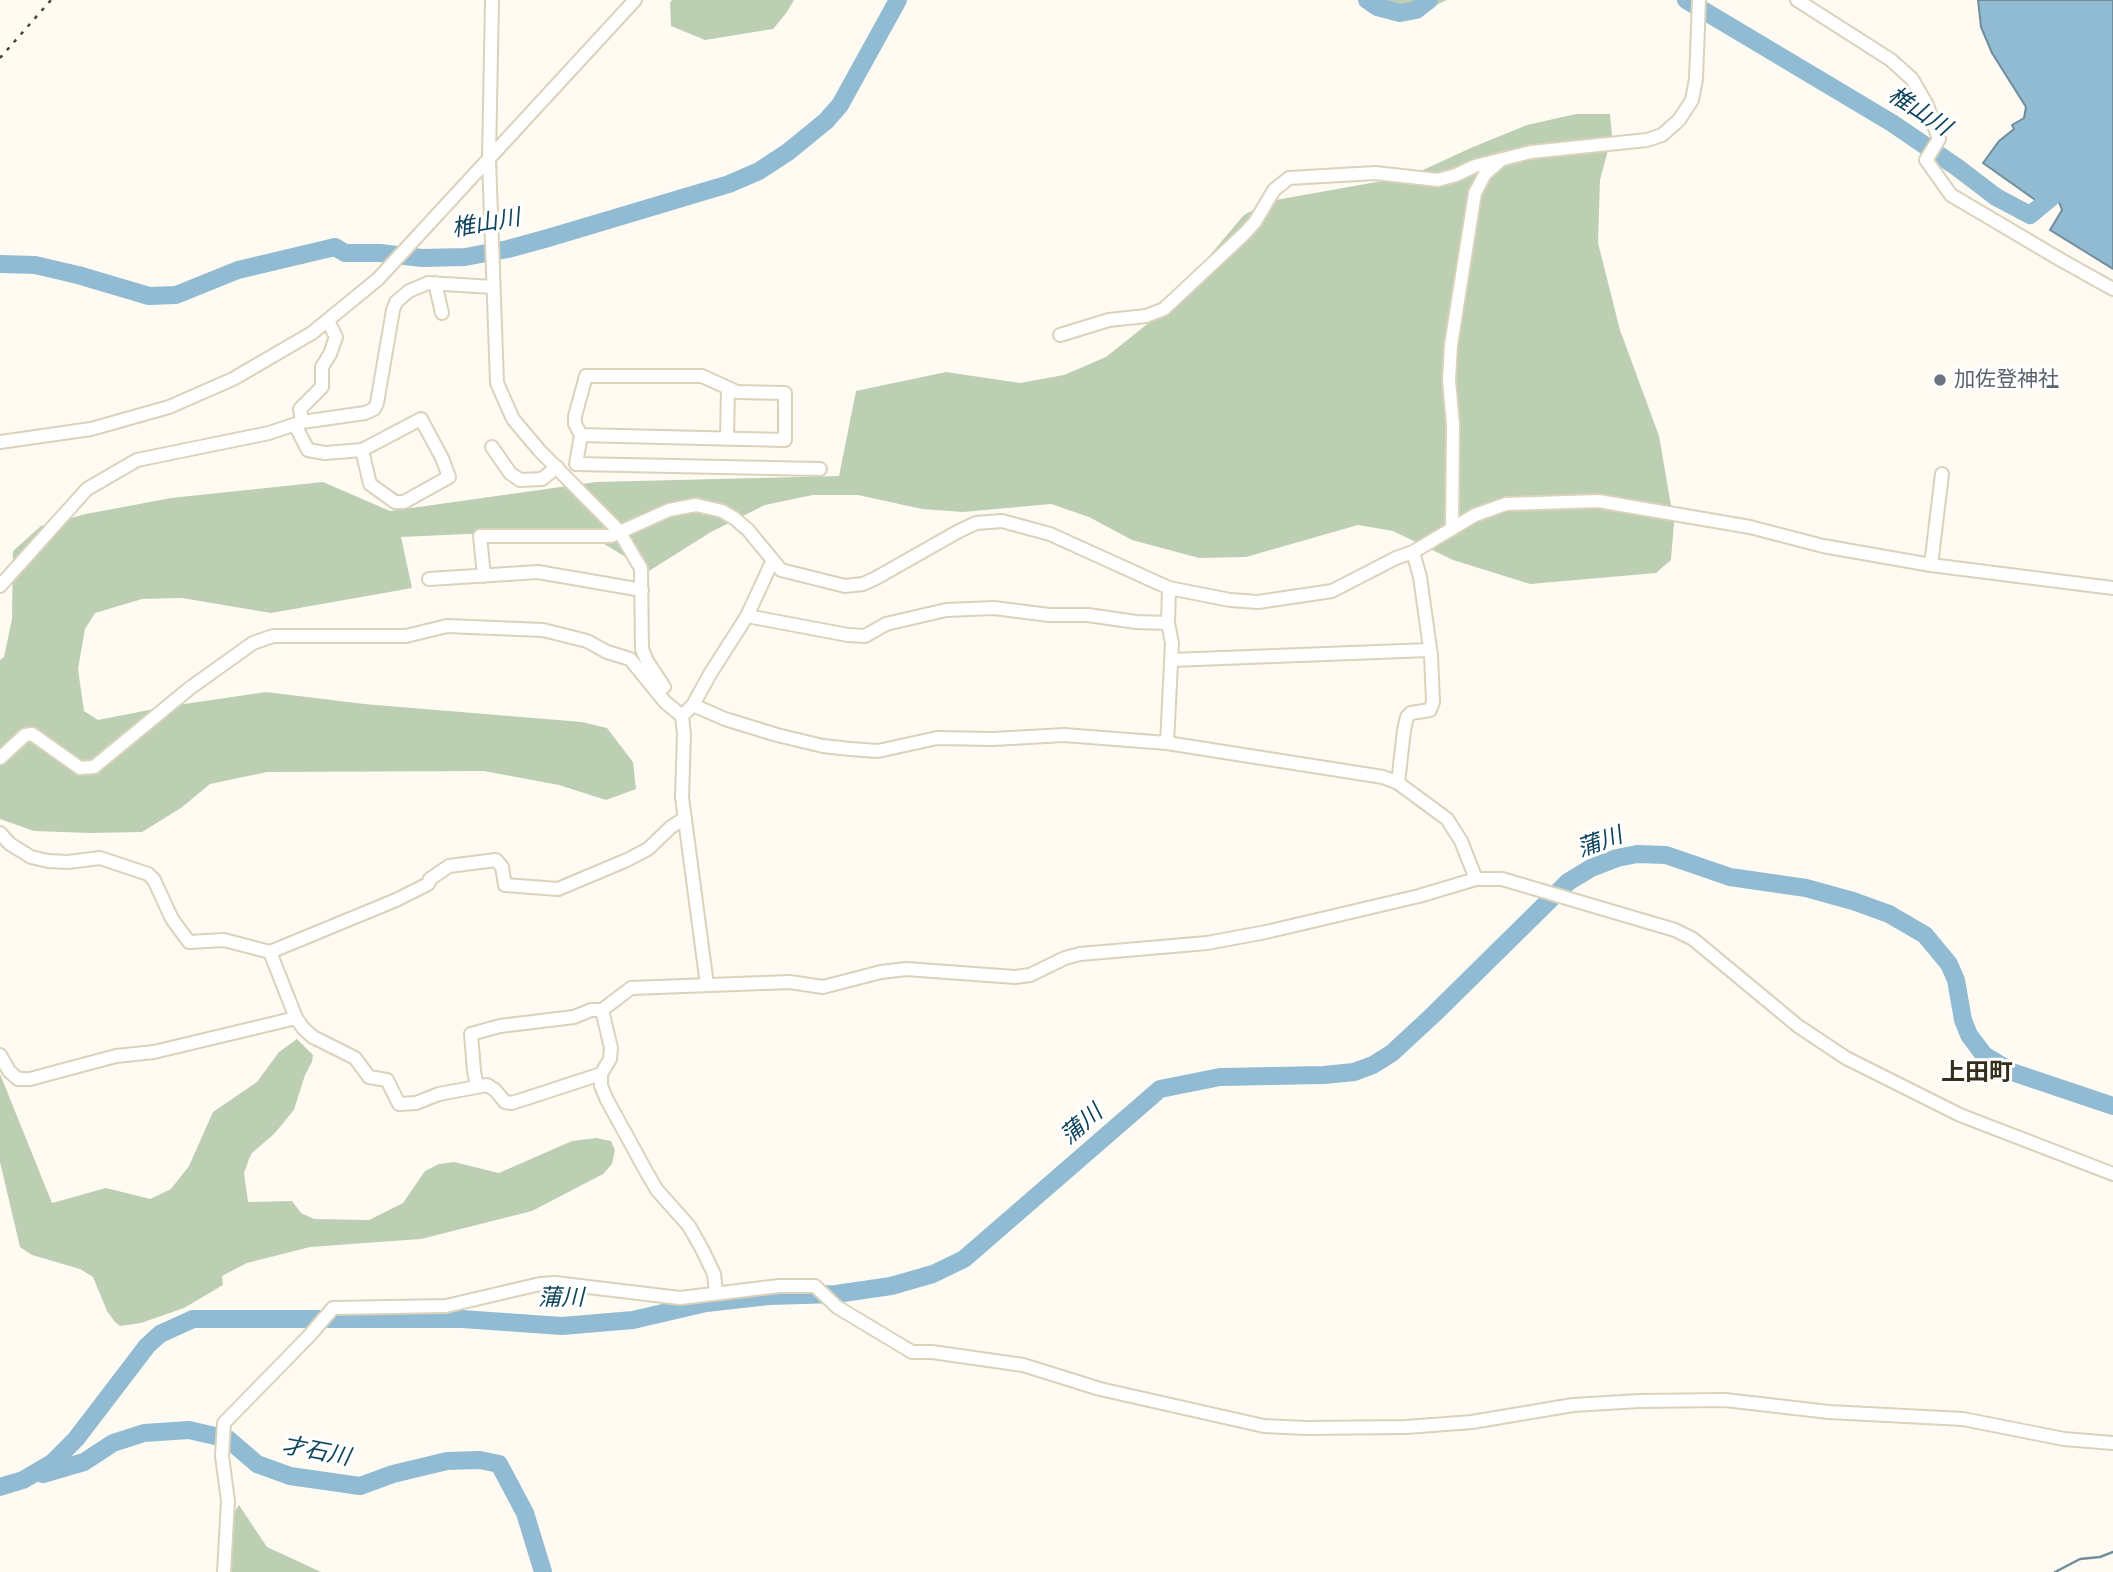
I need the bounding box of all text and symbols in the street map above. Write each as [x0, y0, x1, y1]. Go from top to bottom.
water label: 椎山川 [1883, 82, 1955, 142]
water label: 椎山川 [450, 204, 522, 244]
place label: 加佐登神社 [1954, 367, 2059, 393]
marker: 加佐登神社 [1932, 372, 1948, 388]
water label: 蒲川 [1574, 822, 1626, 864]
district label: 上田町 [1941, 1059, 2013, 1087]
water label: 蒲川 [1056, 1099, 1108, 1151]
water label: 蒲川 [538, 1285, 584, 1313]
water label: 才石川 [280, 1432, 352, 1472]

